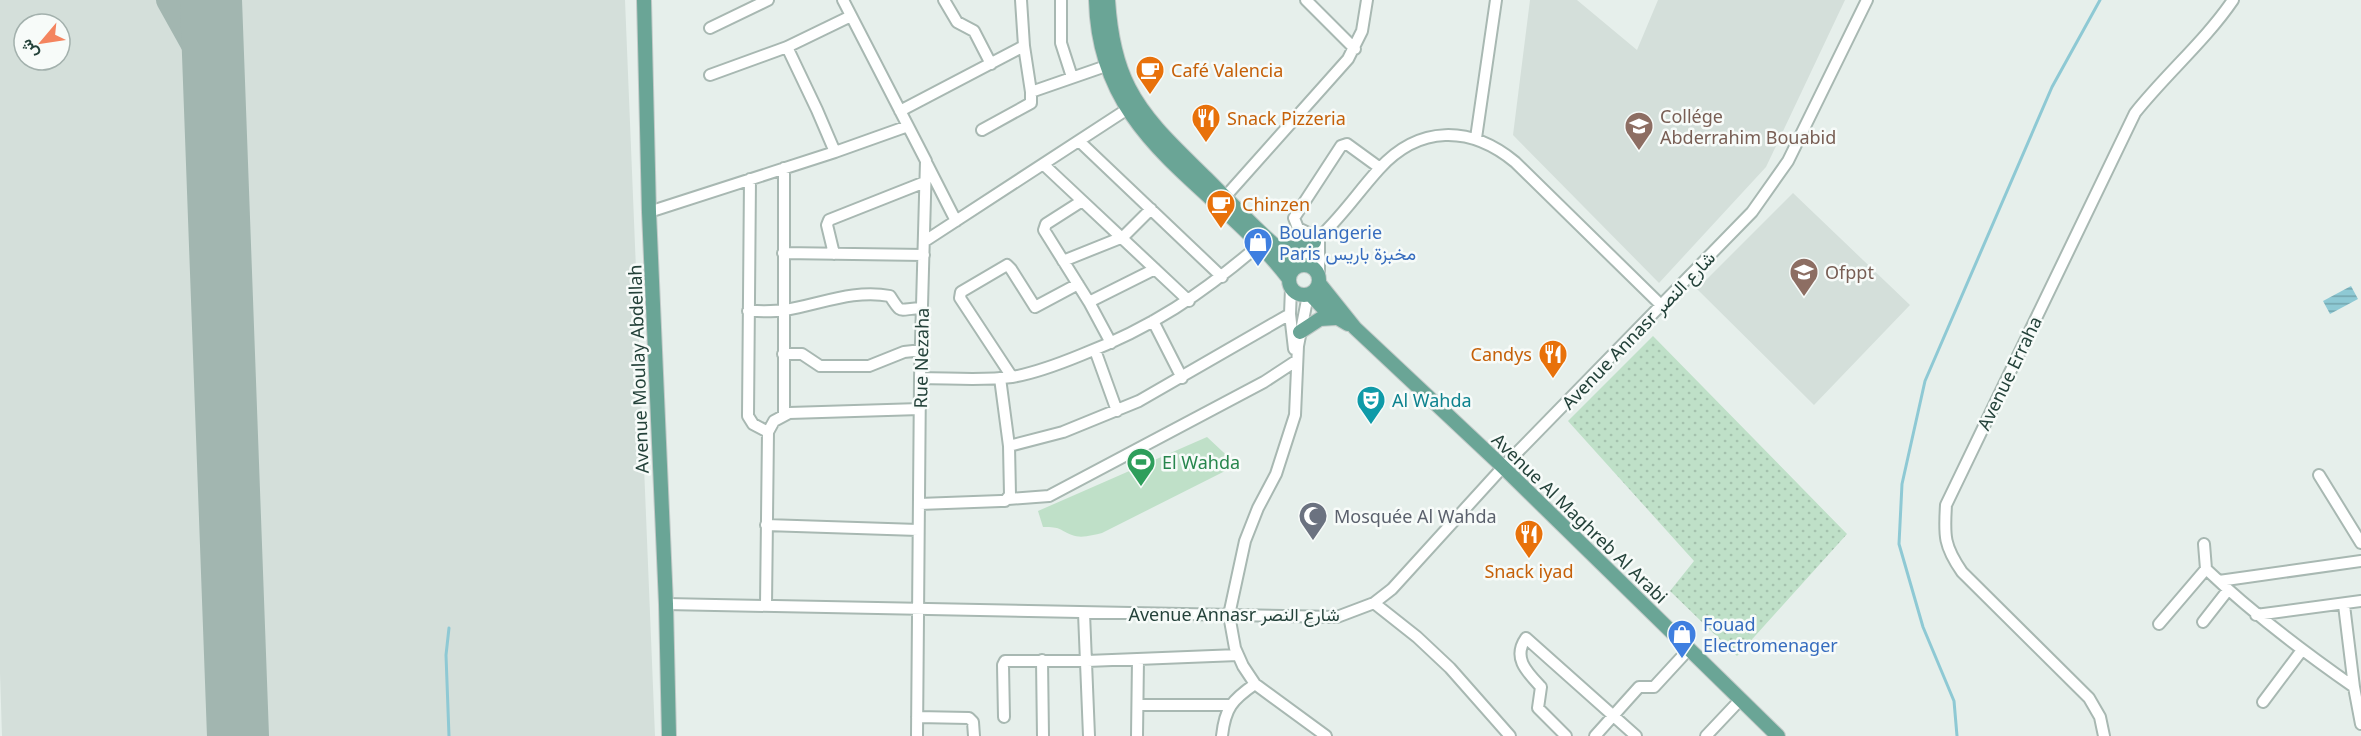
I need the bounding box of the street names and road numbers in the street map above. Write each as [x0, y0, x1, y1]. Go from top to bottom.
street label: Avenue Annasr شارع النصر [1556, 246, 1721, 415]
street label: Avenue Moulay Abdellah [622, 264, 654, 474]
street label: Rue Nezaha [908, 308, 934, 408]
street label: Avenue Erraha [1971, 312, 2047, 434]
street label: Avenue Al Maghreb Al Arabi [1487, 428, 1673, 608]
street label: Avenue Annasr شارع النصر [1128, 602, 1340, 627]

